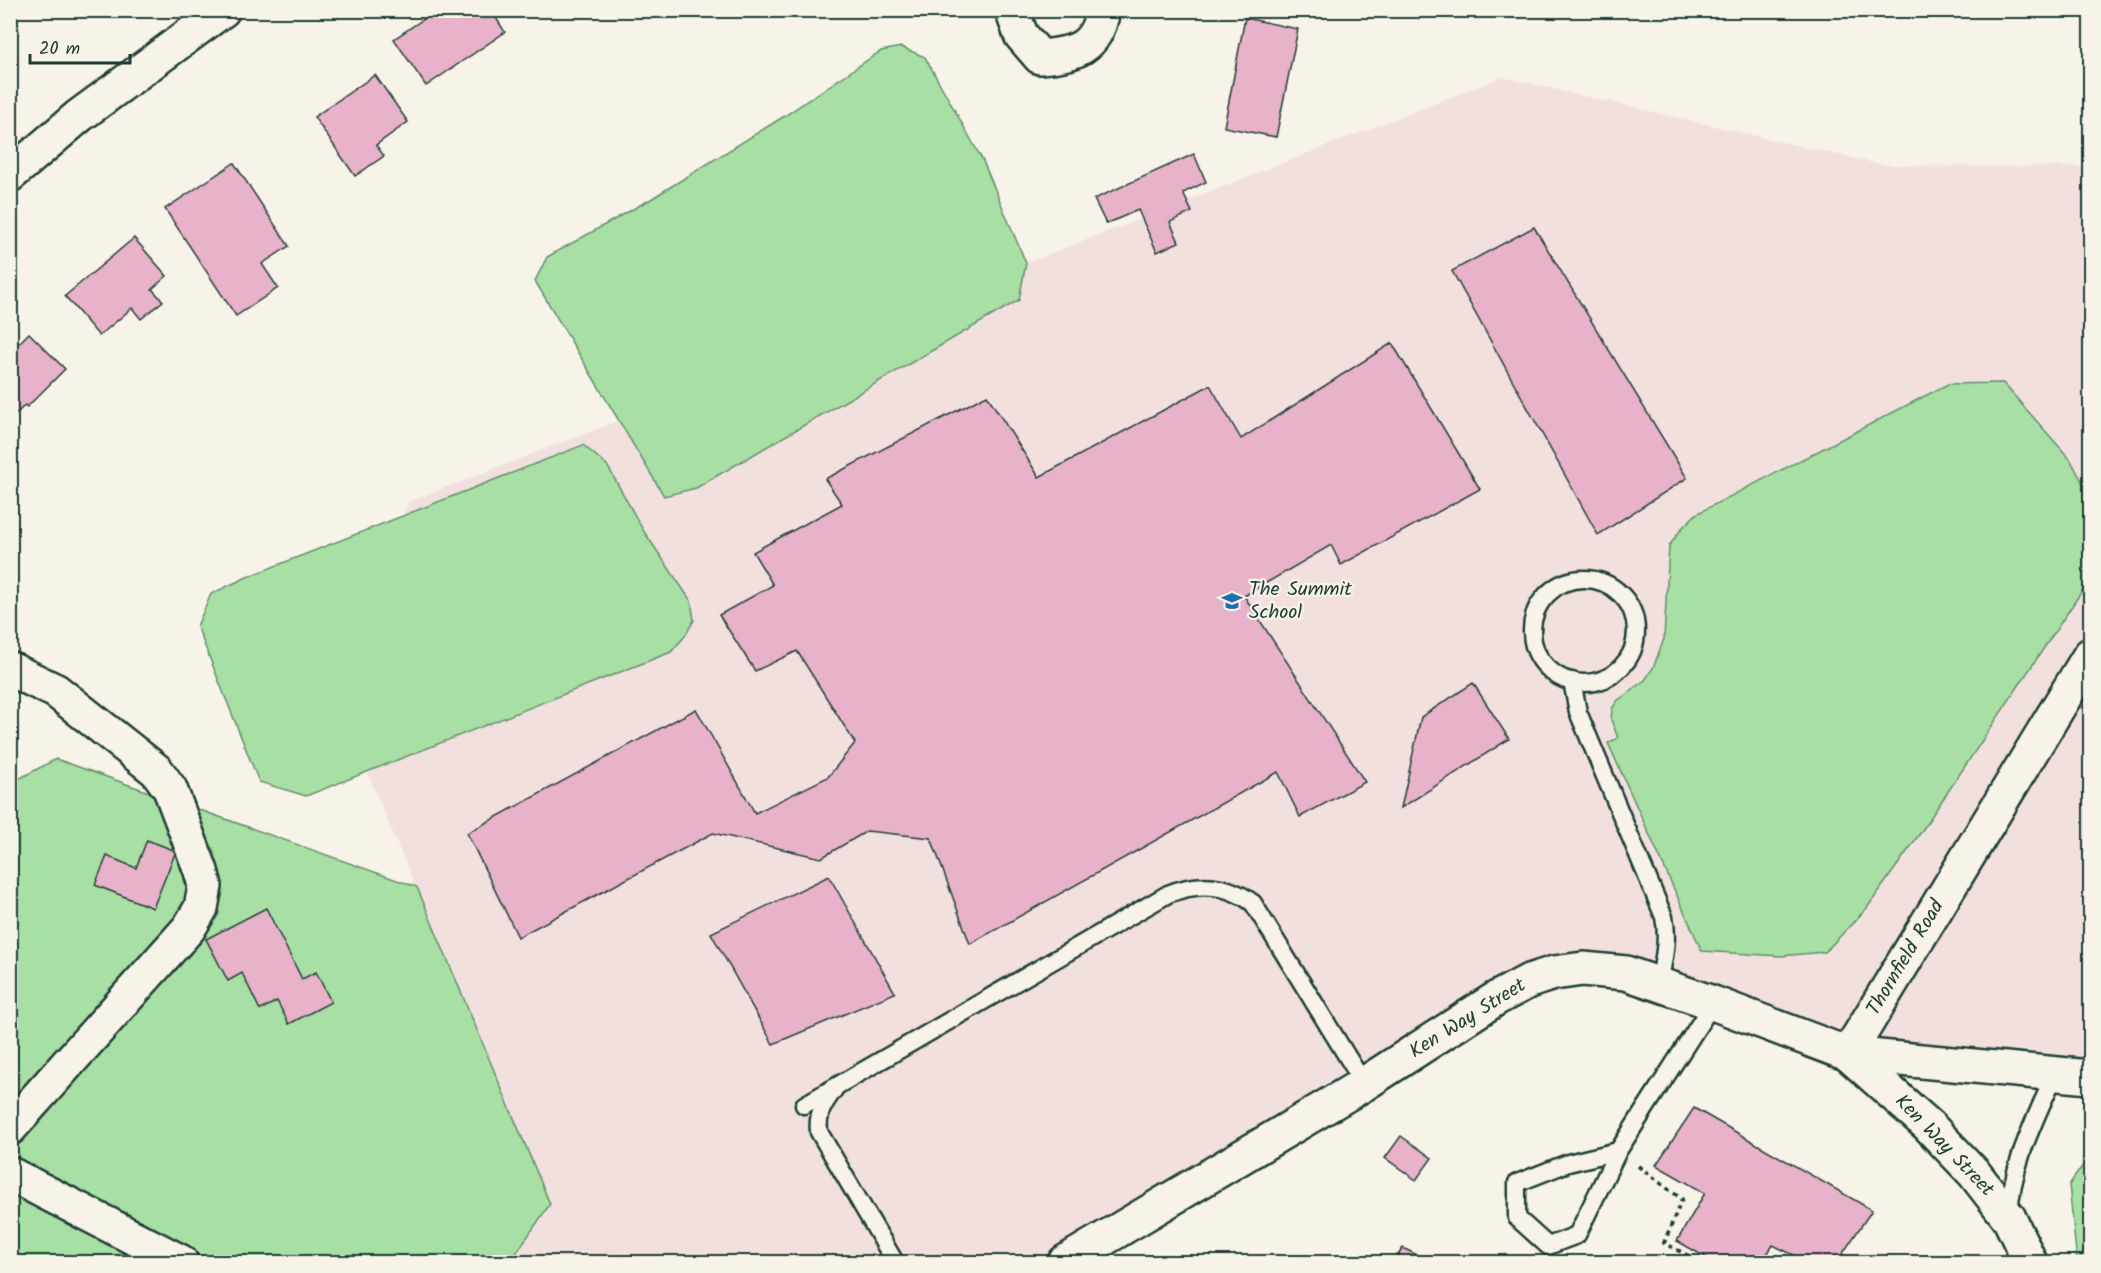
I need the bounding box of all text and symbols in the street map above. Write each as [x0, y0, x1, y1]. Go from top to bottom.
scale bar [30, 27, 130, 65]
text: 20 m [39, 35, 80, 64]
place label: The Summit School [1249, 574, 1352, 629]
school or university icon: The Summit School [1220, 589, 1244, 613]
street label: Thornfield Road [1859, 893, 1954, 1022]
street label: Ken Way Street [1403, 970, 1533, 1068]
street label: Ken Way Street [1886, 1087, 2002, 1205]

